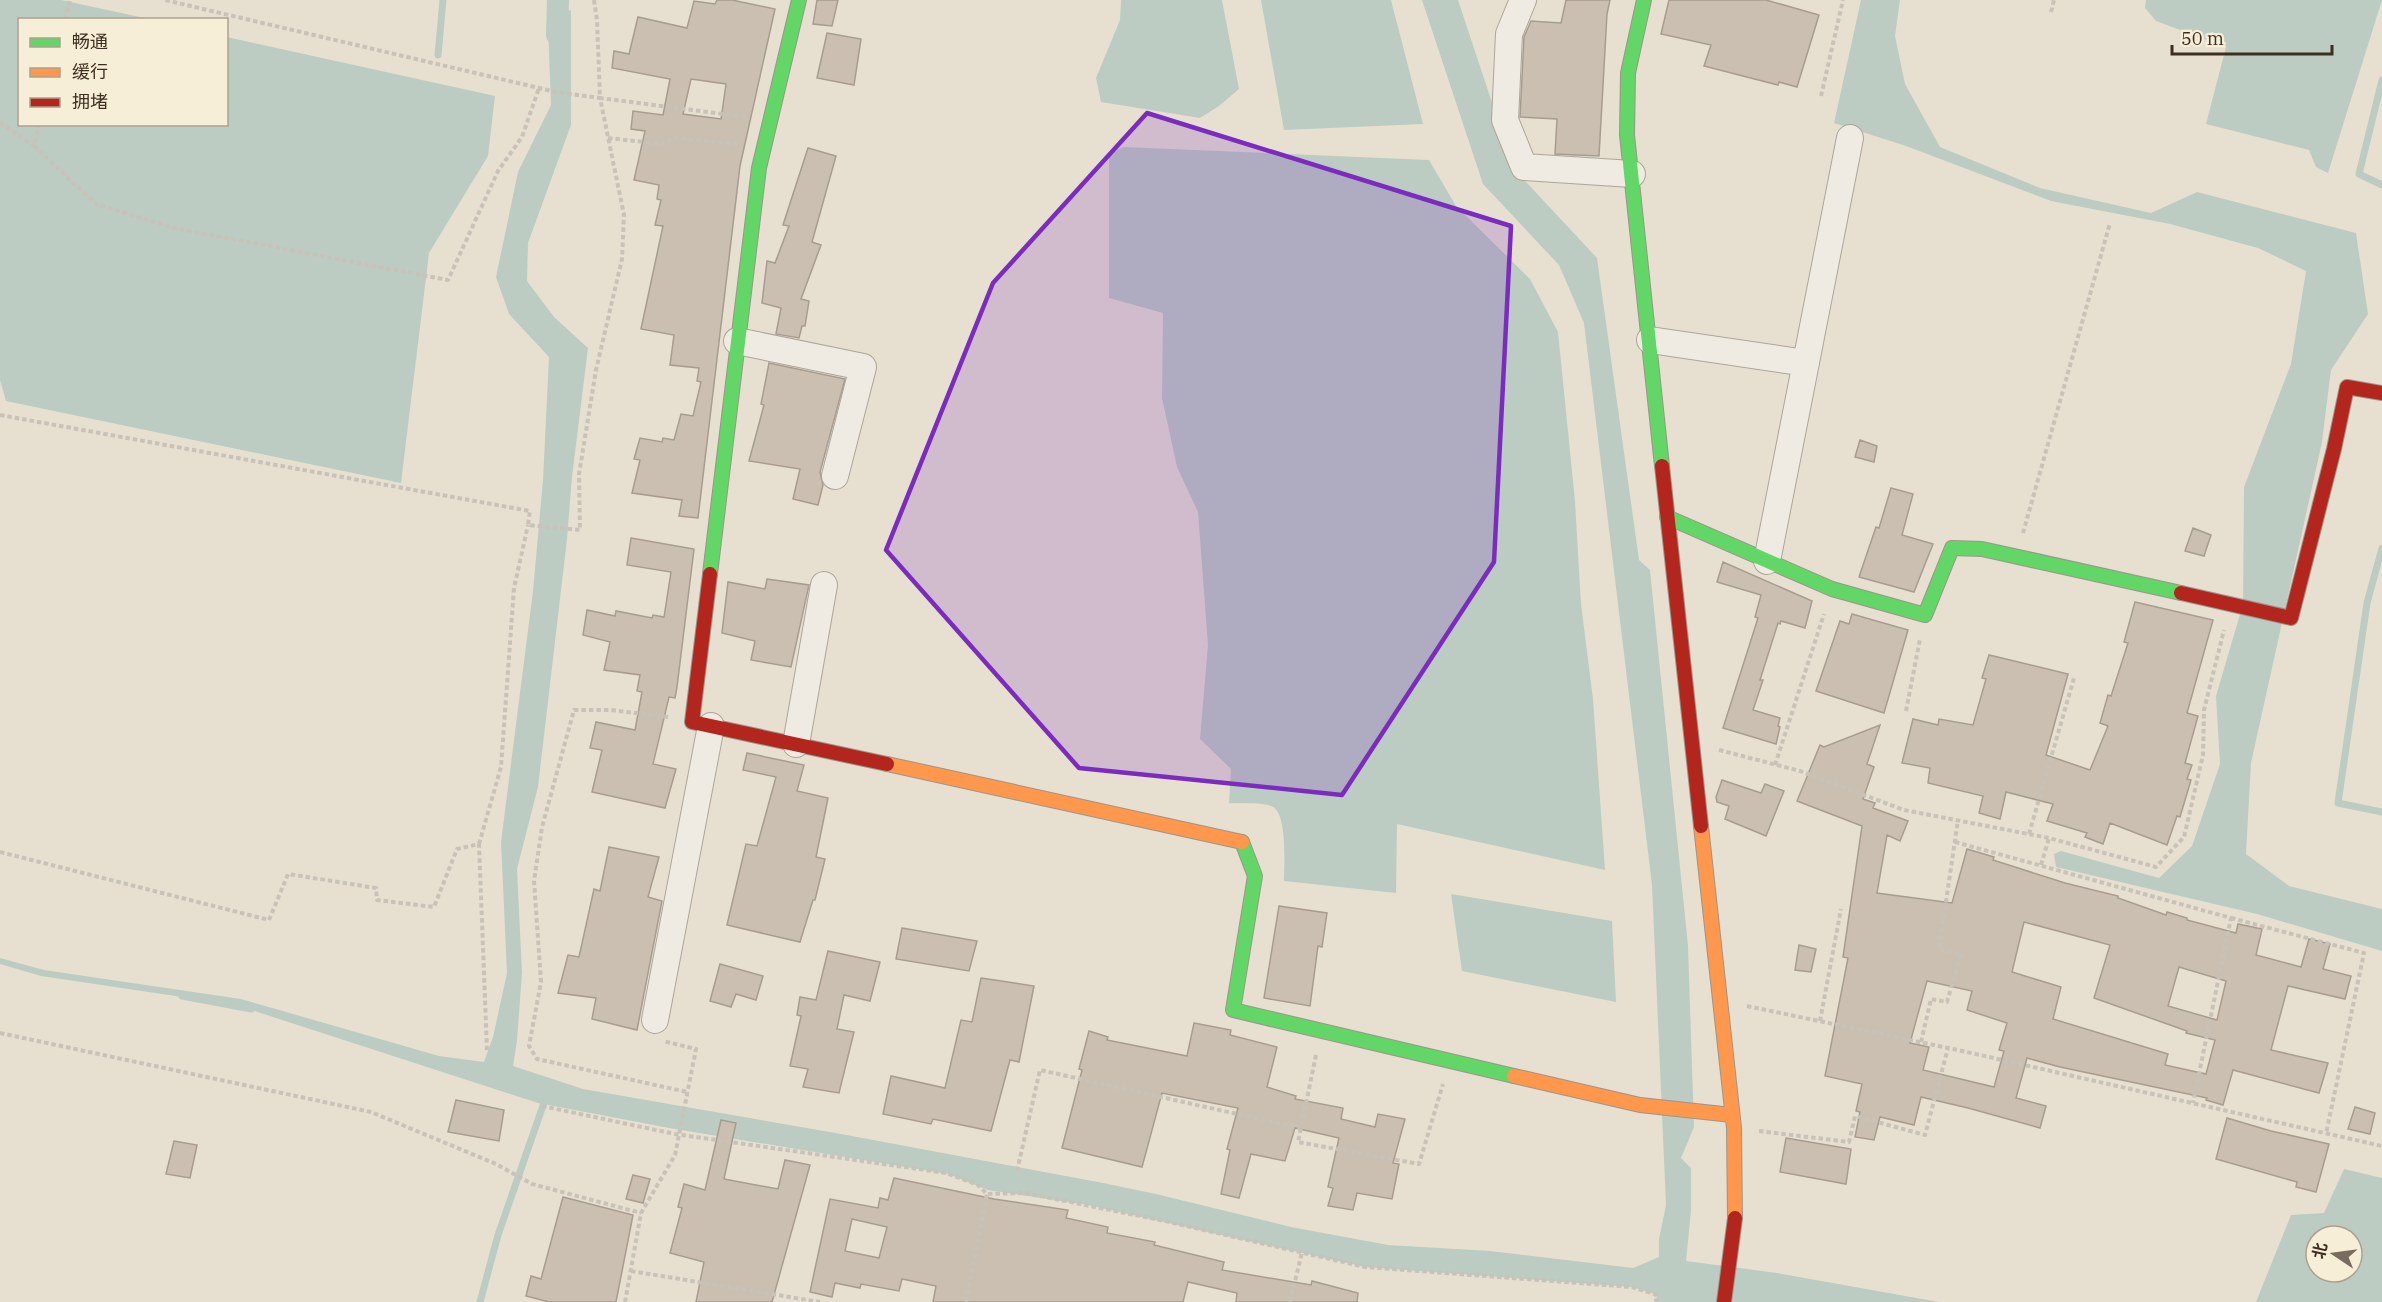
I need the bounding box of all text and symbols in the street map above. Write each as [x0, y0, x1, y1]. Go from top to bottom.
legend [18, 18, 228, 126]
scale bar [2172, 18, 2332, 56]
text: 50 m [2181, 27, 2224, 50]
text: 畅通 [72, 30, 108, 53]
text: 缓行 [72, 60, 108, 83]
text: 拥堵 [72, 90, 108, 113]
north arrow [2304, 1224, 2364, 1284]
text: 北 [2308, 1241, 2331, 1261]

